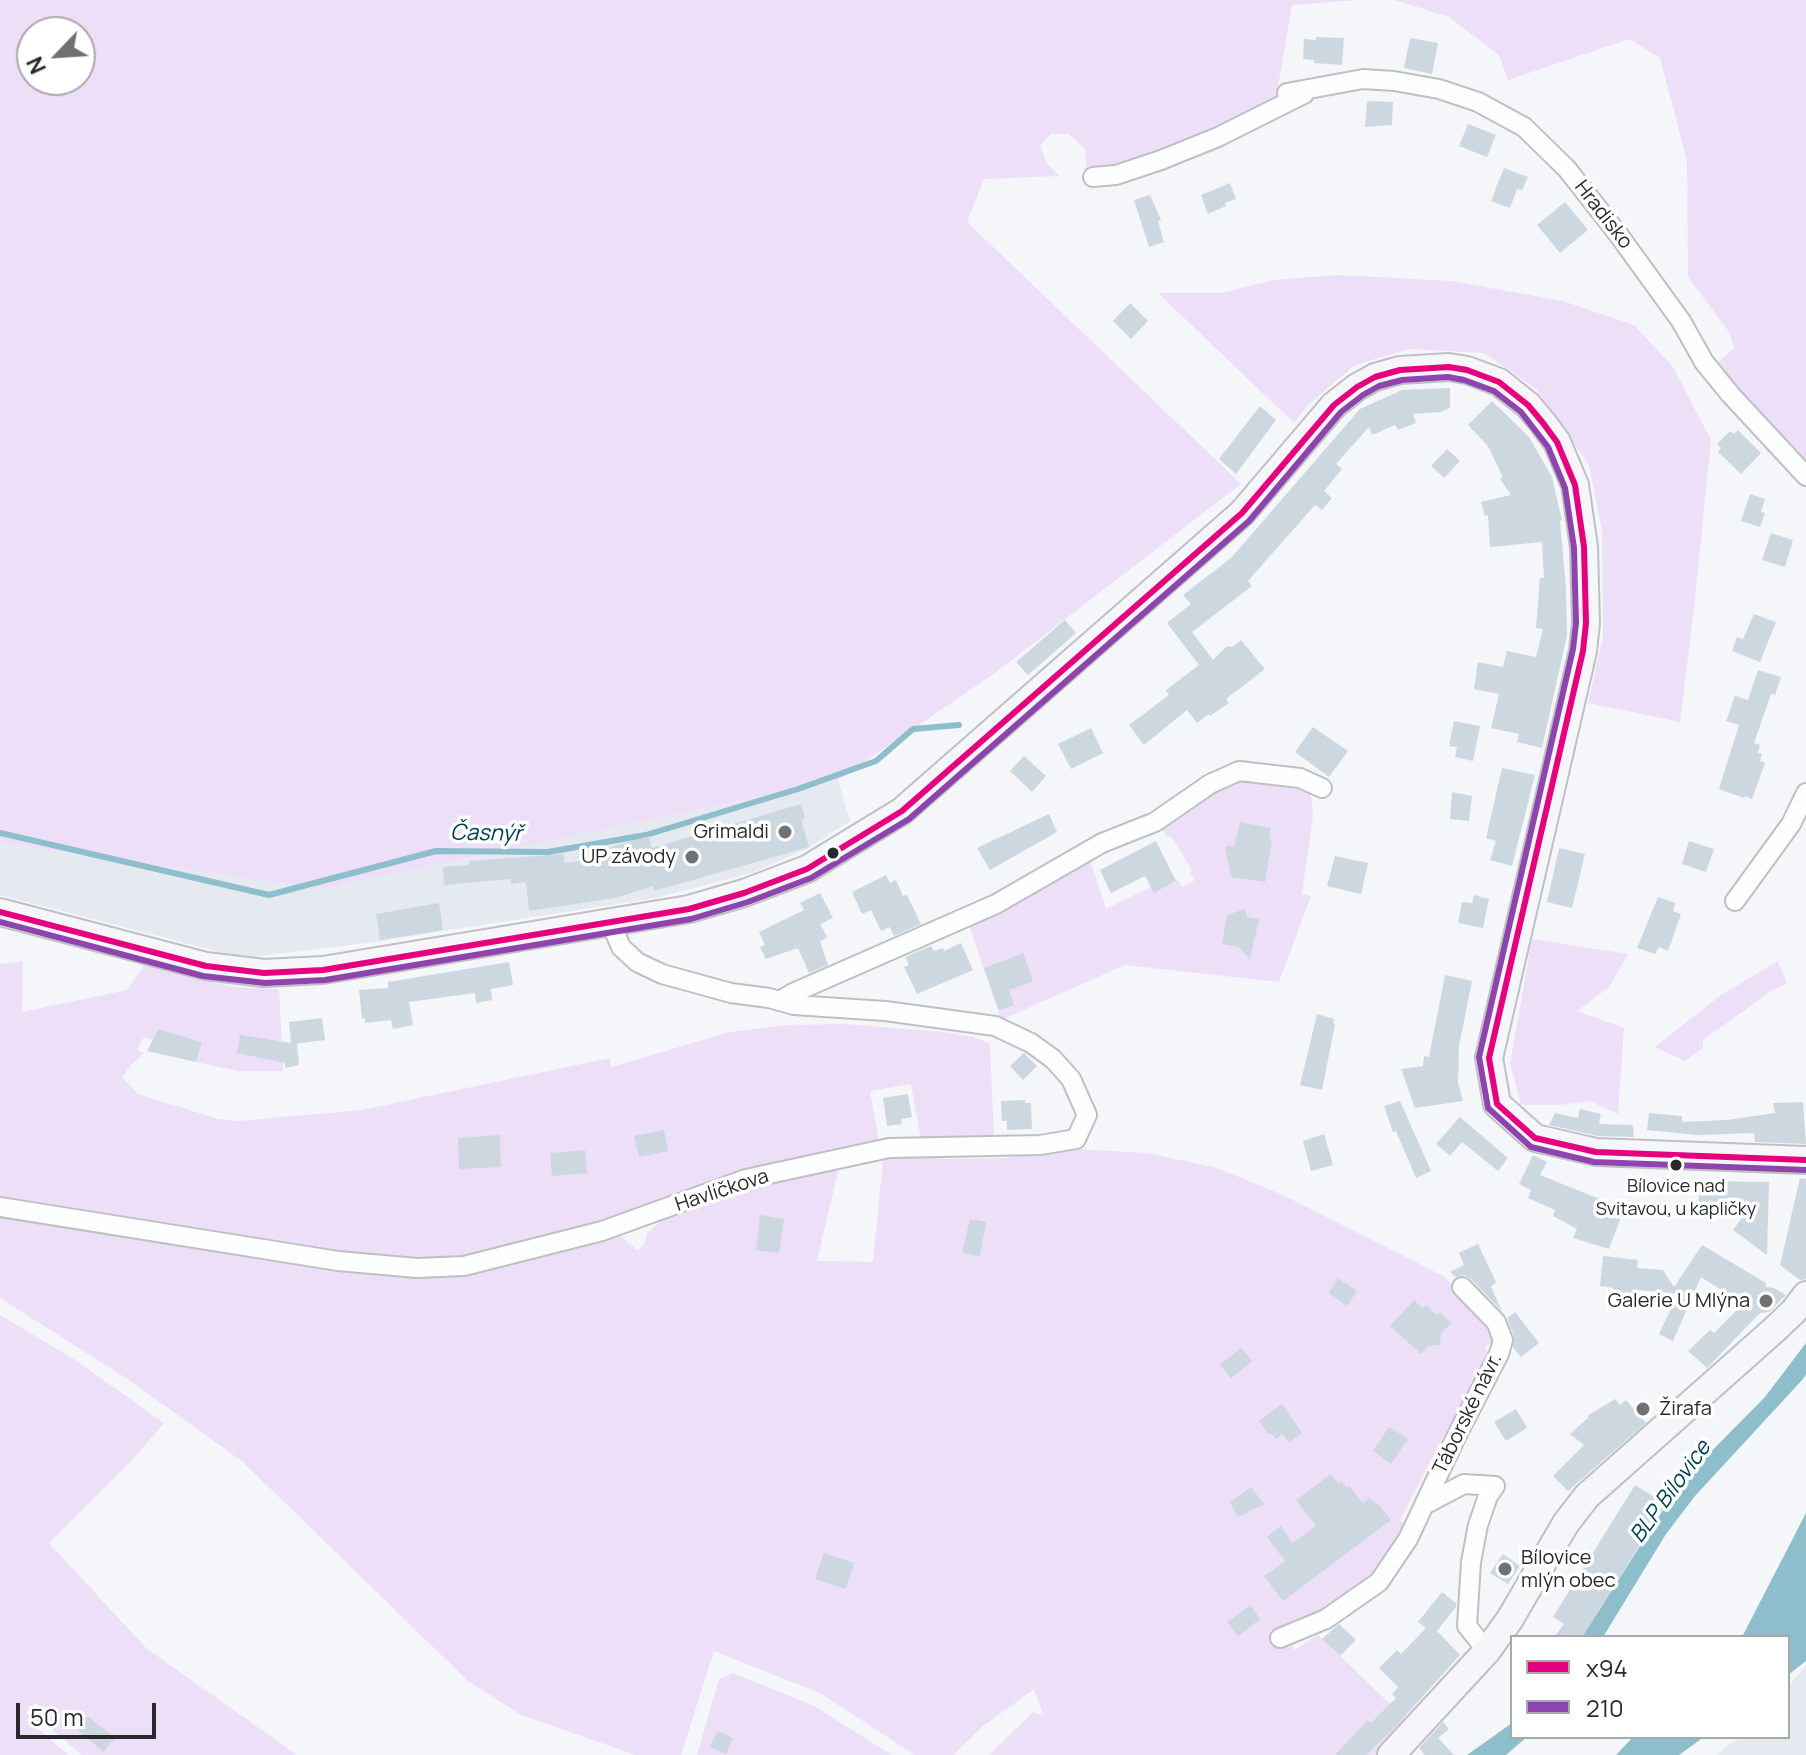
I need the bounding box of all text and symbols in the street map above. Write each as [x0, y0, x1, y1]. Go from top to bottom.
north arrow [16, 16, 96, 96]
text: N [19, 52, 53, 79]
street label: Hradisko [1569, 176, 1637, 254]
water label: Časnýř [450, 820, 522, 848]
place label: Grimaldi [694, 820, 769, 844]
marker: Grimaldi [776, 823, 794, 841]
place label: UP závody [581, 845, 676, 869]
unlabelled marker [825, 845, 841, 861]
marker: UP závody [683, 848, 701, 866]
marker: Bílovice nad Svitavou, u kapličky [1668, 1157, 1684, 1173]
street label: Havlíčkova [672, 1165, 772, 1217]
place label: Bílovice nad Svitavou, u kapličky [1596, 1176, 1756, 1218]
place label: Galerie U Mlýna [1608, 1289, 1750, 1313]
marker: Galerie U Mlýna [1757, 1292, 1775, 1310]
street label: Táborské návr. [1428, 1350, 1508, 1478]
place label: Žirafa [1659, 1397, 1712, 1421]
marker: Žirafa [1634, 1400, 1652, 1418]
water label: BLP Bílovice [1625, 1436, 1717, 1548]
place label: Bílovice mlýn obec [1521, 1546, 1615, 1593]
marker: Bílovice mlýn obec [1496, 1560, 1514, 1578]
legend [1510, 1635, 1790, 1739]
text: x94 [1586, 1651, 1628, 1684]
scale bar [20, 1687, 160, 1737]
text: 210 [1586, 1691, 1624, 1724]
text: 50 m [30, 1700, 84, 1733]

